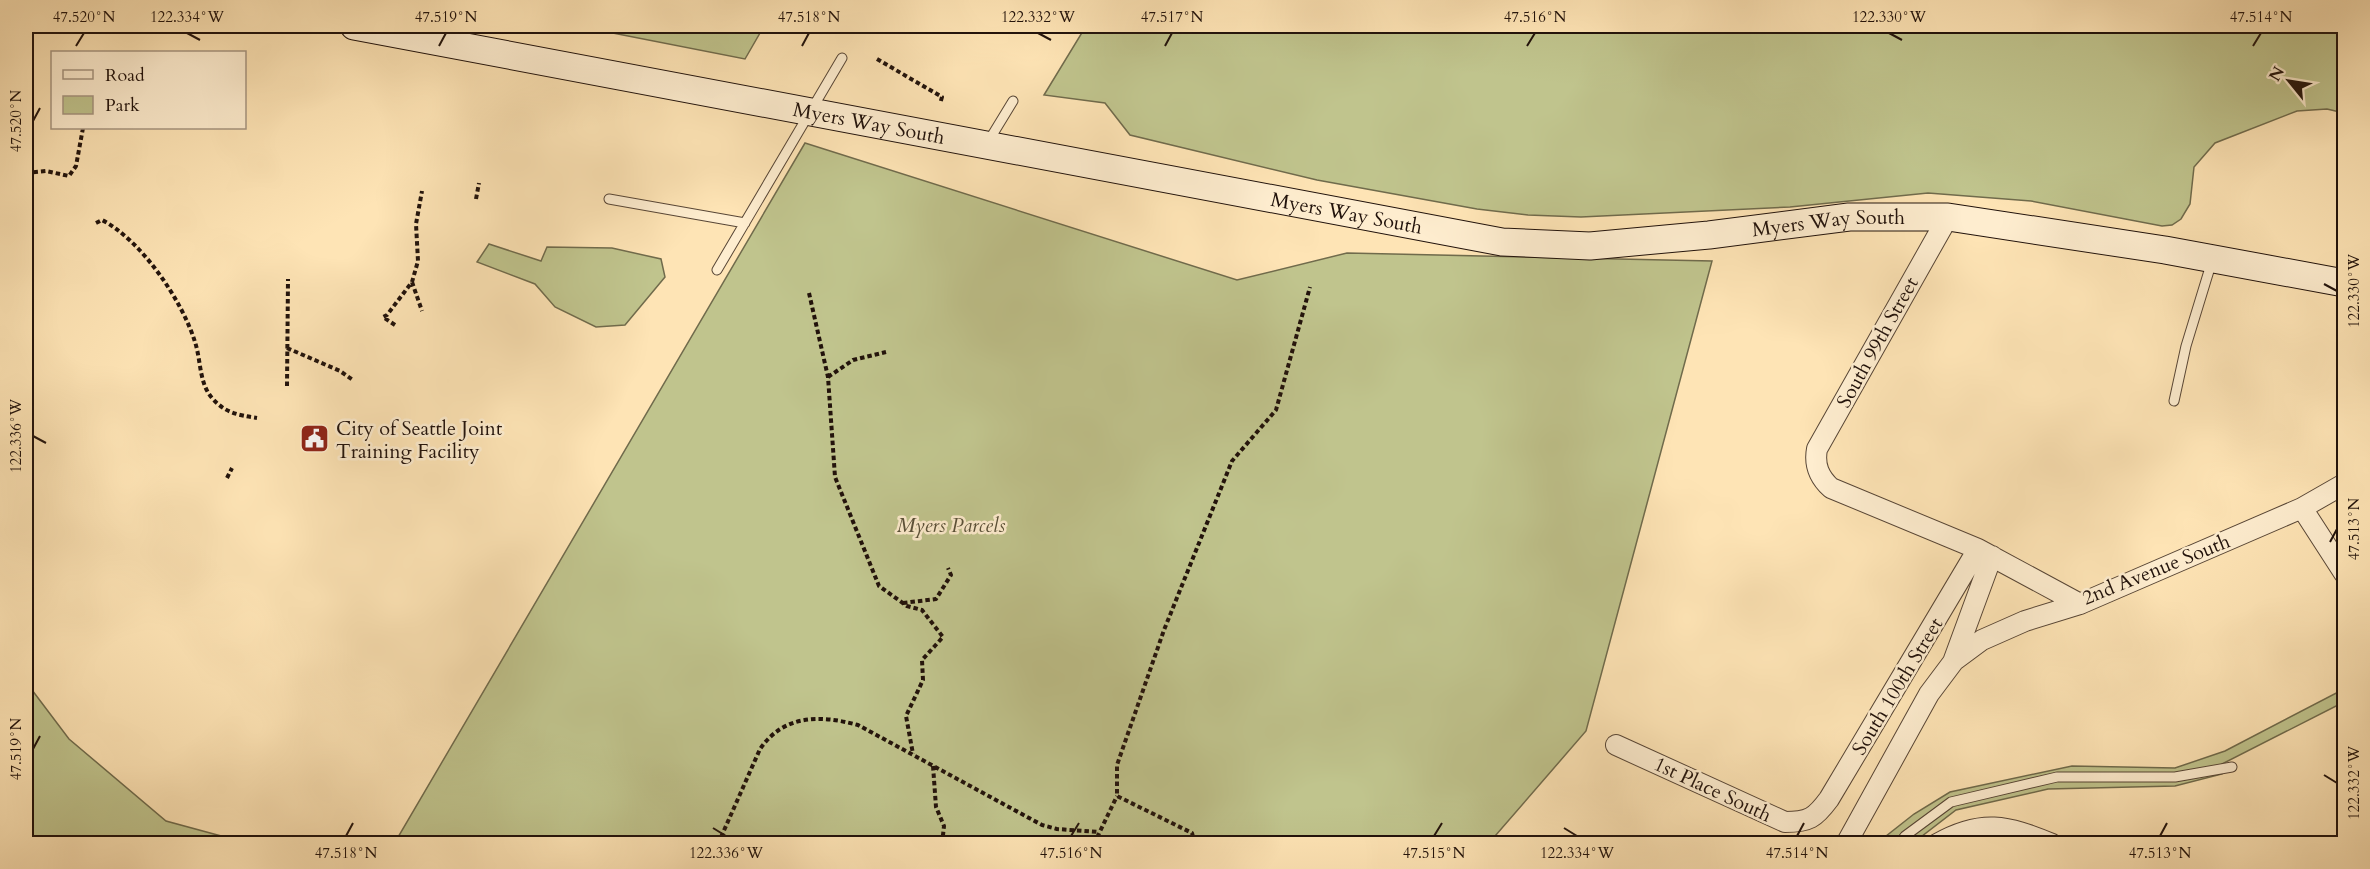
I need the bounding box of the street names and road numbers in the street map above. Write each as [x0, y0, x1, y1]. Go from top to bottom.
street label: Myers Way South [791, 96, 947, 151]
street label: Myers Way South [1268, 186, 1425, 241]
street label: Myers Way South [1750, 204, 1905, 243]
street label: South 99th Street [1830, 271, 1925, 413]
street label: 2nd Avenue South [2078, 528, 2234, 611]
street label: South 100th Street [1846, 612, 1950, 760]
street label: 1st Place South [1650, 750, 1776, 829]

